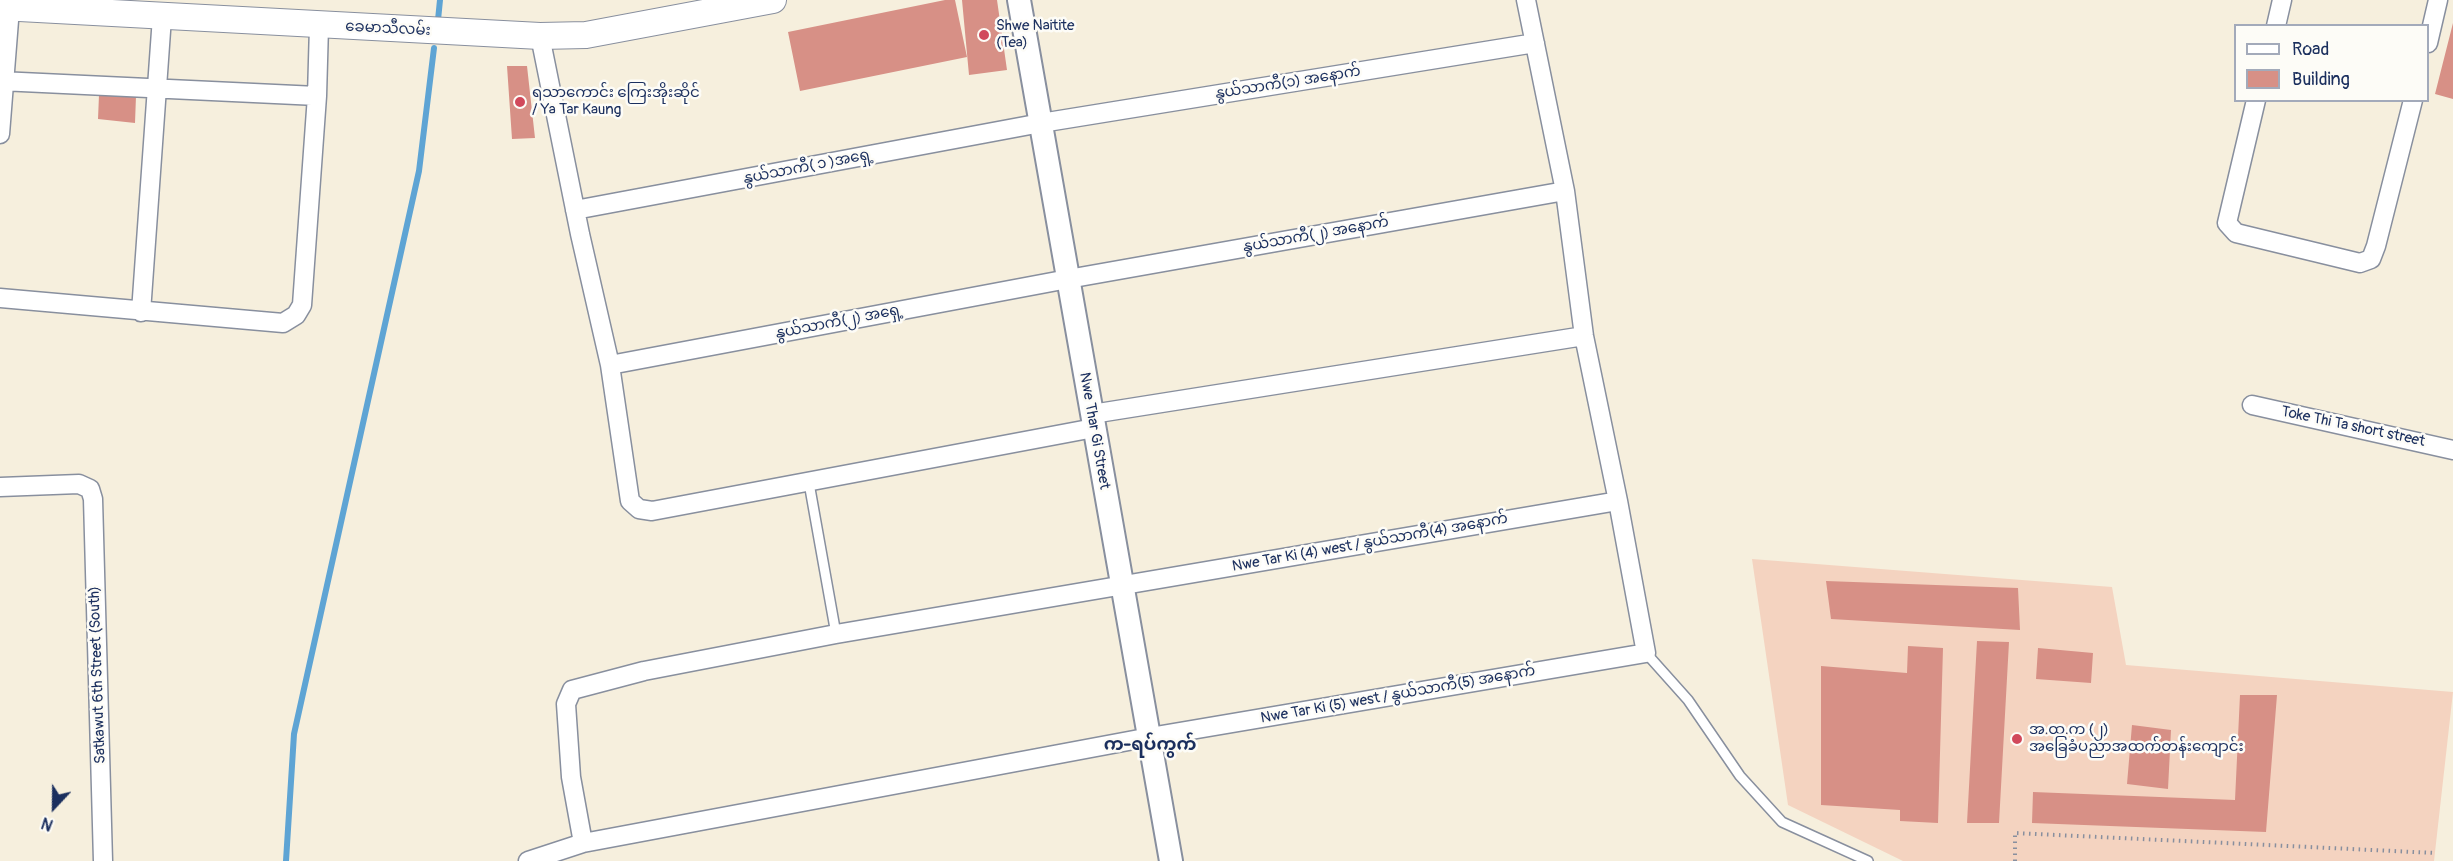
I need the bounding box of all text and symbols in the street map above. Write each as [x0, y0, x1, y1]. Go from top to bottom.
place label: Shwe Naitite (Tea) [996, 17, 1074, 52]
street label: ခေမာသီလမ်း [345, 18, 431, 40]
legend [2234, 24, 2429, 102]
marker: Shwe Naitite (Tea) [977, 28, 991, 42]
text: Road [2292, 38, 2329, 61]
street label: နွယ်သာကီ(၁) အနောက် [1214, 63, 1362, 103]
text: Building [2292, 68, 2350, 91]
place label: ရသာကောင်း ကြေးအိုးဆိုင် / Ya Tar Kaung [532, 84, 700, 119]
marker: ရသာကောင်း ကြေးအိုးဆိုင် / Ya Tar Kaung [513, 95, 527, 109]
street label: နွယ်သာကီ( ၁ )အရှေ့ [742, 146, 874, 188]
street label: နွယ်သာကီ(၂) အနောက် [1242, 213, 1390, 257]
street label: နွယ်သာကီ(၂) အရှေ့ [774, 301, 904, 343]
street label: Nwe Thar Gi Street [1075, 371, 1113, 491]
street label: Toke Thi Ta short street [2279, 403, 2427, 451]
street label: Nwe Tar Ki (4) west / နွယ်သာကီ(4) အနောက် [1231, 510, 1509, 576]
street label: Satkawut 6th Street (South) [86, 586, 110, 764]
street label: Nwe Tar Ki (5) west / နွယ်သာကီ(5) အနောက် [1259, 662, 1537, 728]
place label: အ.ထ.က (၂) အခြေခံပညာအထက်တန်းကျောင်း [2029, 721, 2244, 756]
marker: အ.ထ.က (၂) အခြေခံပညာအထက်တန်းကျောင်း [2010, 732, 2024, 746]
district label: က-ရပ်ကွက် [1104, 734, 1196, 756]
north arrow [24, 777, 84, 837]
text: N [38, 812, 56, 835]

